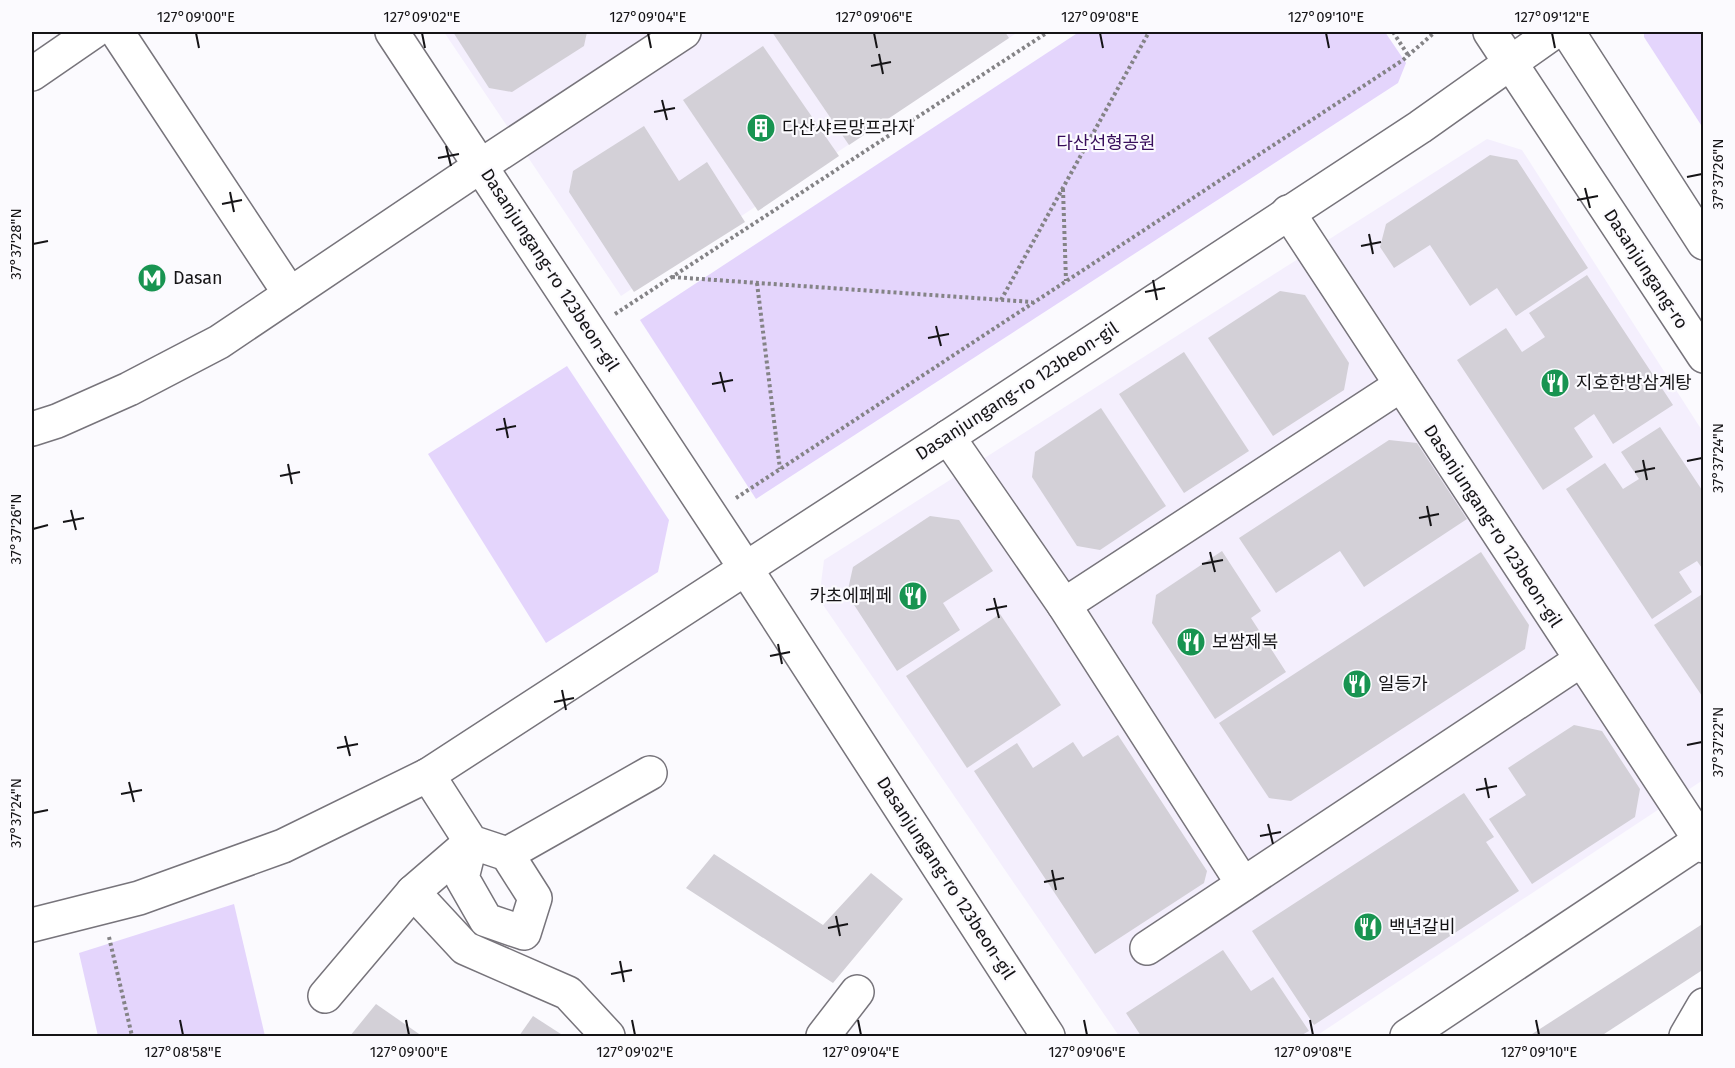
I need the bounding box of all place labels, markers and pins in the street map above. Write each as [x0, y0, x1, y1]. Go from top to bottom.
building icon: 다산샤르망프라자 [745, 112, 777, 144]
place label: 다산샤르망프라자 [782, 117, 915, 139]
metro station icon: Dasan [136, 262, 168, 294]
place label: Dasan [173, 267, 223, 289]
restaurant icon: 지호한방삼계탕 [1539, 367, 1571, 399]
place label: 지호한방삼계탕 [1576, 372, 1692, 394]
restaurant icon: 카초에페페 [897, 580, 929, 612]
place label: 카초에페페 [809, 585, 892, 607]
restaurant icon: 보쌈제복 [1175, 626, 1207, 658]
place label: 보쌈제복 [1212, 631, 1278, 653]
restaurant icon: 일등가 [1341, 668, 1373, 700]
place label: 일등가 [1378, 673, 1428, 695]
restaurant icon: 백년갈비 [1352, 911, 1384, 943]
place label: 백년갈비 [1389, 916, 1455, 938]

